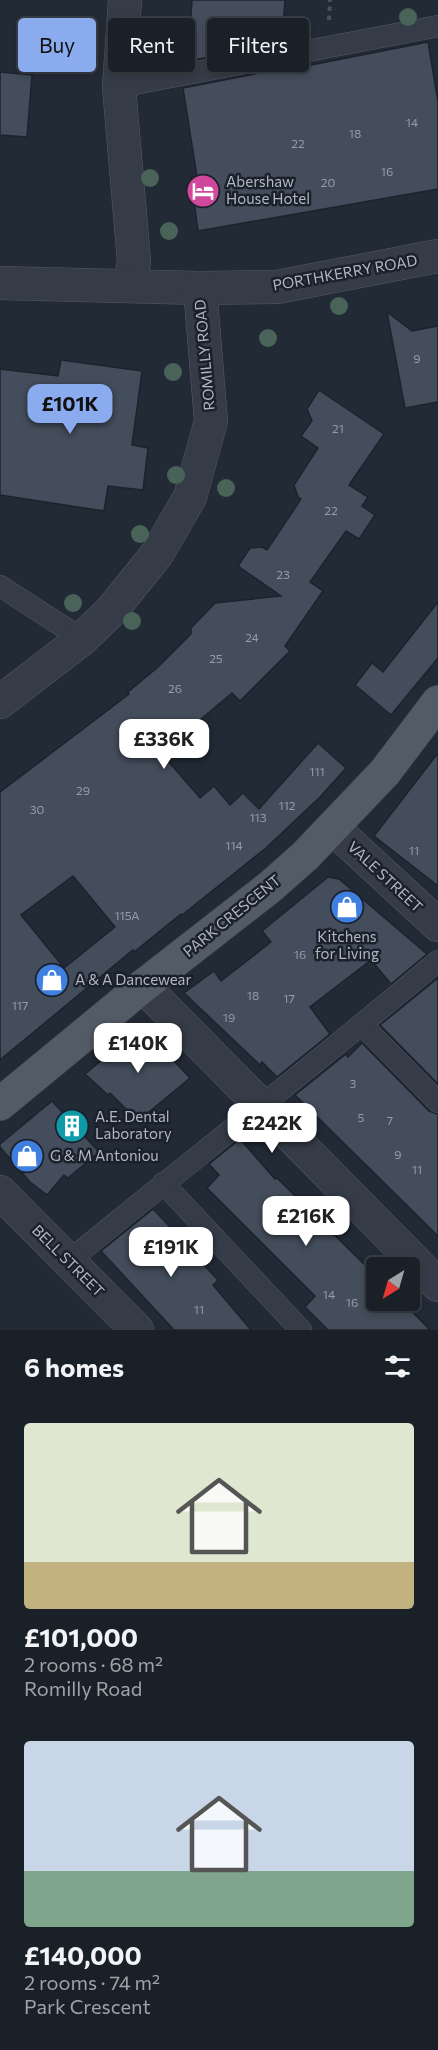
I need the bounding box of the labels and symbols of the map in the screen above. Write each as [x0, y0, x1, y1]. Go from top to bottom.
house number: 14 [406, 115, 418, 129]
house number: 18 [349, 126, 361, 140]
house number: 22 [291, 136, 305, 150]
house number: 16 [381, 164, 393, 178]
place label: Abershaw House Hotel [226, 172, 310, 207]
hotel icon: Abershaw House Hotel [185, 173, 221, 209]
house number: 20 [321, 175, 335, 189]
street label: PORTHKERRY ROAD [271, 250, 419, 294]
street label: ROMILLY ROAD [190, 299, 218, 411]
house number: 9 [413, 351, 421, 365]
pin: £101K [28, 384, 112, 435]
house number: 21 [332, 421, 344, 435]
house number: 22 [324, 503, 338, 517]
house number: 23 [276, 567, 290, 581]
house number: 24 [245, 630, 259, 644]
house number: 25 [209, 651, 223, 665]
house number: 26 [168, 681, 182, 695]
pin: £336K [122, 719, 206, 770]
house number: 111 [309, 764, 325, 778]
house number: 29 [76, 783, 90, 797]
house number: 112 [279, 798, 296, 812]
house number: 30 [30, 802, 45, 816]
house number: 113 [249, 810, 267, 824]
street label: VALE STREET [345, 837, 427, 916]
house number: 114 [225, 838, 243, 852]
house number: 11 [409, 843, 419, 857]
street label: PARK CRESCENT [179, 870, 284, 960]
shop icon: Kitchens for Living [329, 889, 365, 925]
house number: 115A [114, 908, 140, 922]
place label: Kitchens for Living [315, 927, 379, 962]
house number: 16 [294, 947, 306, 961]
shop icon: A & A Dancewear [34, 962, 70, 998]
place label: A & A Dancewear [75, 970, 191, 988]
house number: 18 [247, 988, 259, 1002]
house number: 17 [283, 991, 295, 1005]
house number: 117 [12, 998, 28, 1012]
house number: 19 [223, 1010, 235, 1024]
pin: £140K [96, 1023, 180, 1074]
house number: 3 [350, 1076, 357, 1090]
pin: £242K [230, 1103, 314, 1154]
place label: A.E. Dental Laboratory [95, 1107, 172, 1142]
building icon: A.E. Dental Laboratory [54, 1108, 90, 1144]
house number: 5 [358, 1110, 365, 1124]
house number: 7 [387, 1113, 393, 1127]
shop icon: G & M Antoniou [9, 1138, 45, 1174]
place label: G & M Antoniou [50, 1146, 159, 1164]
house number: 9 [394, 1147, 402, 1161]
house number: 11 [412, 1162, 422, 1176]
pin: £216K [264, 1196, 348, 1247]
street label: BELL STREET [29, 1221, 109, 1300]
pin: £191K [129, 1227, 213, 1278]
north arrow [366, 1257, 420, 1311]
house number: 14 [323, 1287, 335, 1301]
house number: 16 [346, 1295, 358, 1309]
house number: 11 [194, 1302, 204, 1316]

